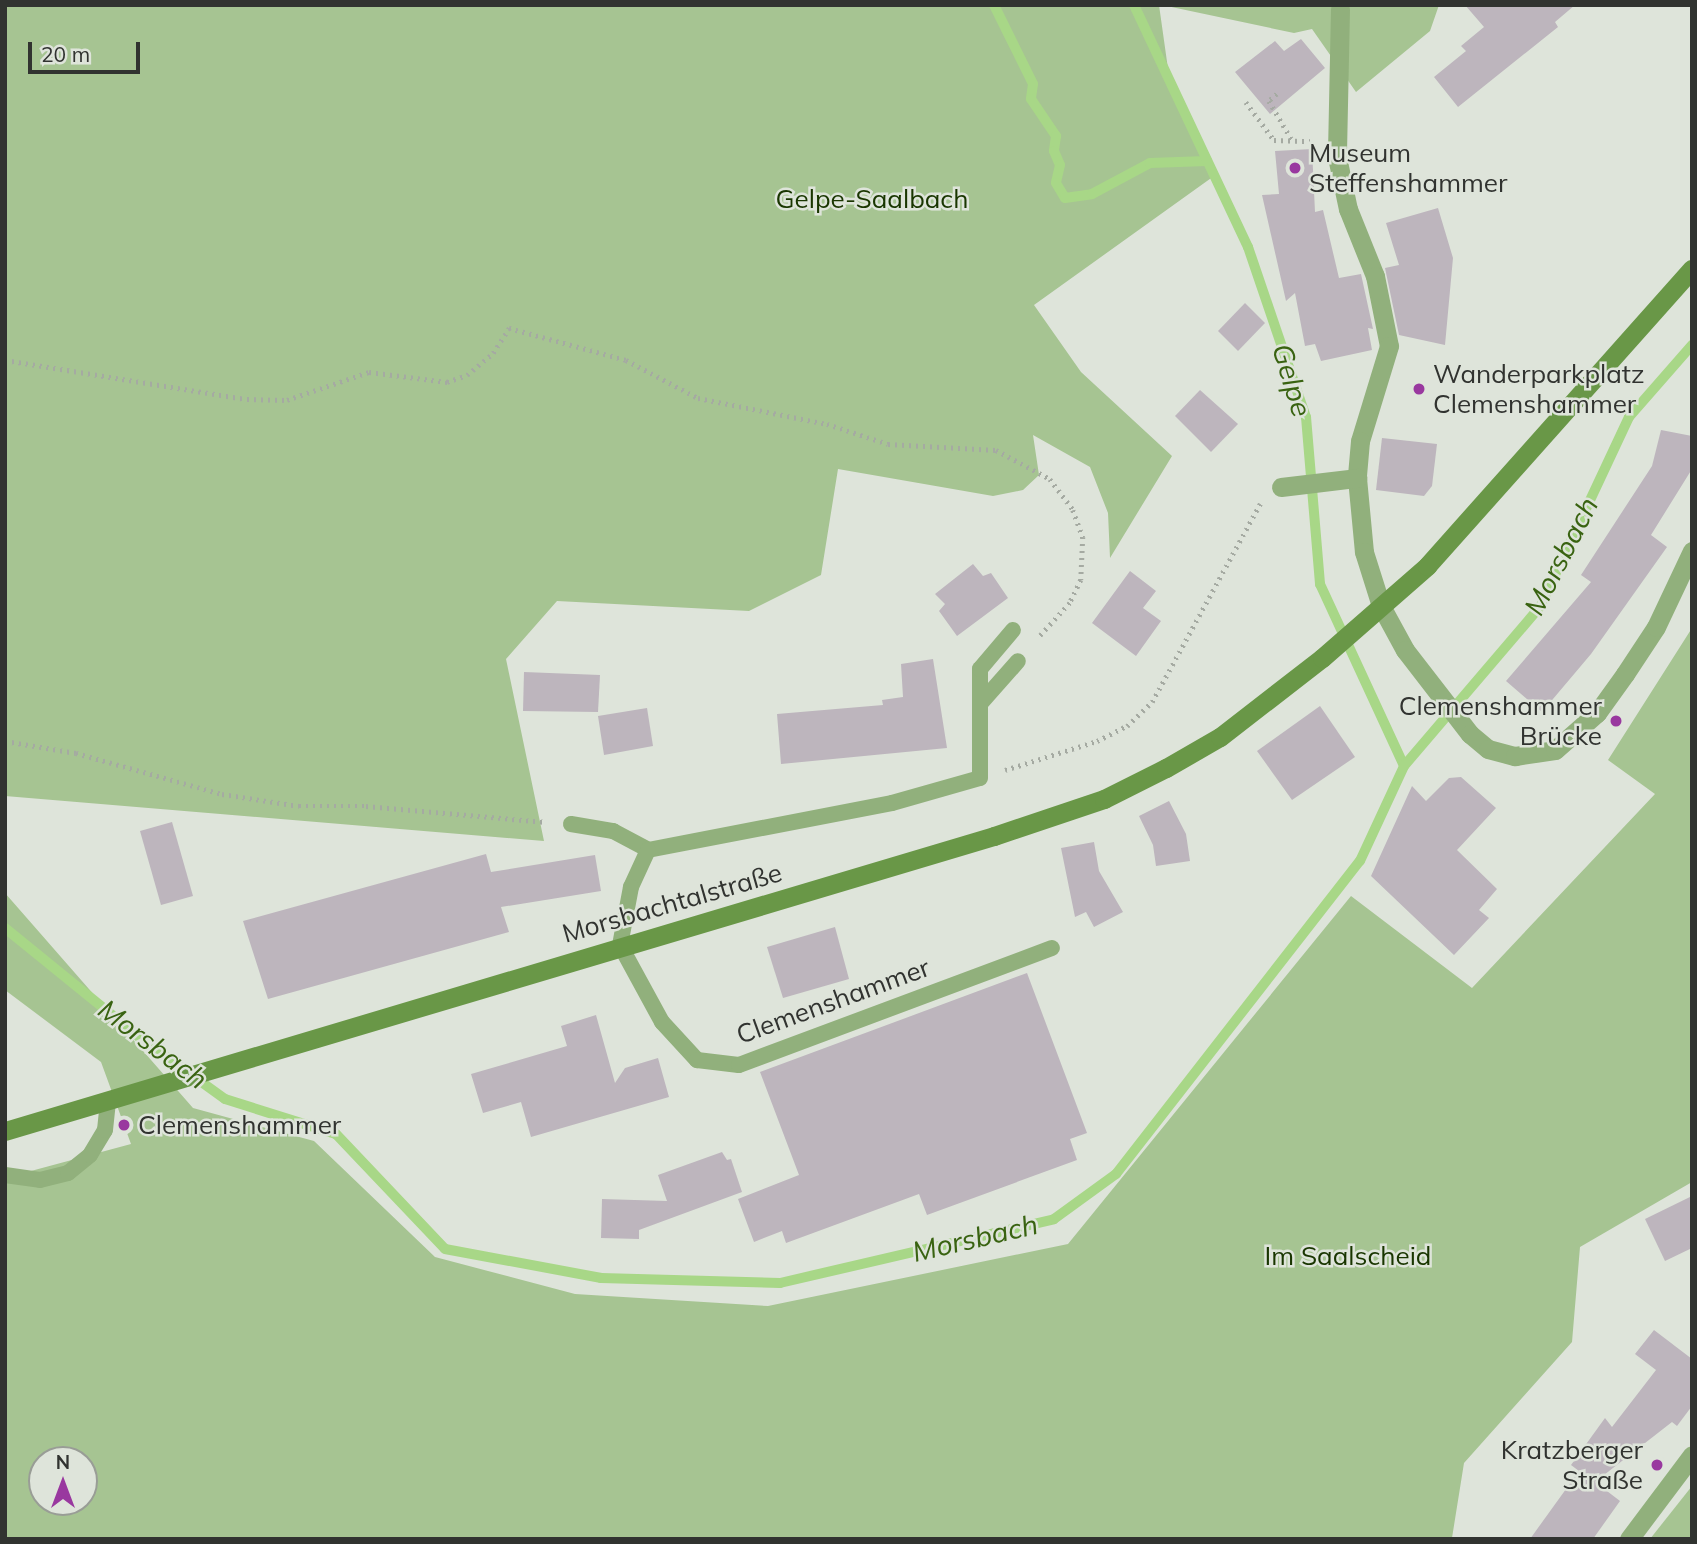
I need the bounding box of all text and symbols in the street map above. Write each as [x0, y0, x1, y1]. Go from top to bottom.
scale bar [32, 28, 144, 72]
text: 20 m [41, 41, 90, 67]
place label: Museum Steffenshammer [1309, 137, 1507, 198]
marker: Museum Steffenshammer [1287, 160, 1303, 176]
park label: Gelpe-Saalbach [776, 183, 968, 215]
water label: Gelpe [1265, 340, 1319, 420]
place label: Wanderparkplatz Clemenshammer [1433, 358, 1644, 420]
marker: Wanderparkplatz Clemenshammer [1411, 381, 1427, 397]
water label: Morsbach [1517, 491, 1605, 621]
place label: Clemenshammer Brücke [1399, 690, 1602, 752]
marker: Clemenshammer Brücke [1608, 713, 1624, 729]
street label: Morsbachtalstraße [559, 857, 785, 949]
street label: Clemenshammer [732, 952, 934, 1050]
water label: Morsbach [92, 992, 214, 1096]
place label: Clemenshammer [138, 1109, 341, 1141]
marker: Clemenshammer [116, 1117, 132, 1133]
water label: Morsbach [909, 1207, 1041, 1269]
park label: Im Saalscheid [1265, 1240, 1431, 1272]
place label: Kratzberger Straße [1501, 1434, 1643, 1496]
north arrow [28, 1446, 98, 1516]
text: N [56, 1450, 70, 1474]
marker: Kratzberger Straße [1649, 1457, 1665, 1473]

